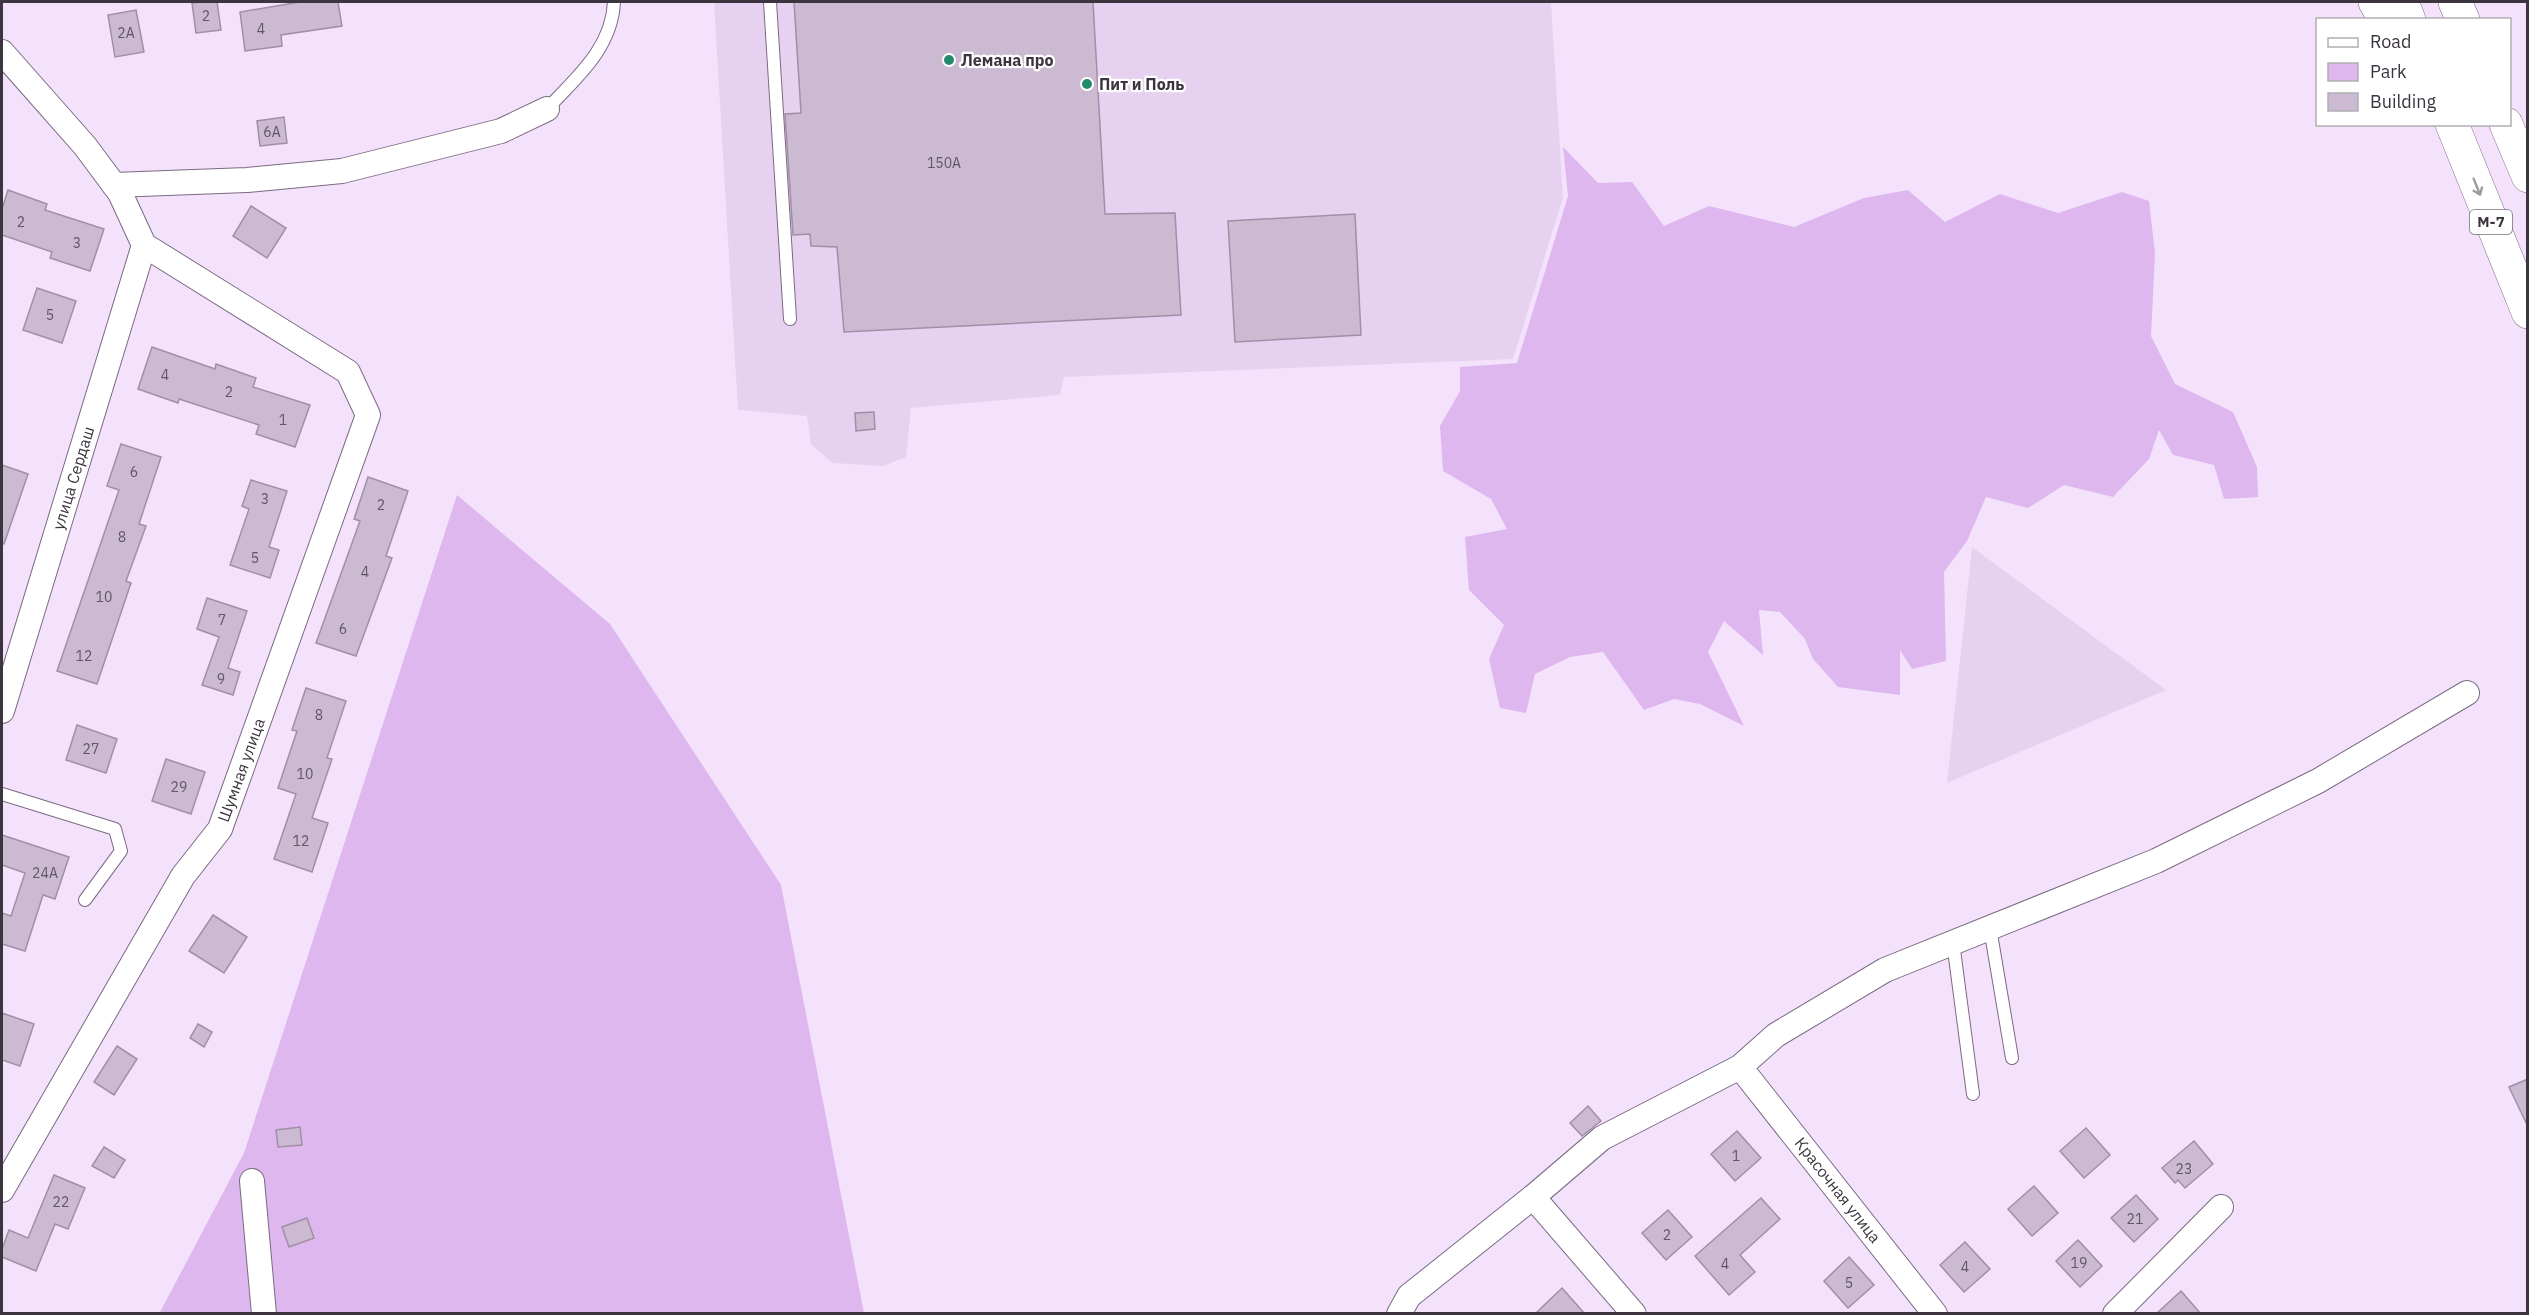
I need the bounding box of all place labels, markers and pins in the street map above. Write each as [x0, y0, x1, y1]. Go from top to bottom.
place label: Лемана про [961, 50, 1054, 70]
marker: Лемана про [942, 53, 956, 67]
place label: Пит и Поль [1099, 74, 1184, 94]
marker: Пит и Поль [1080, 77, 1094, 91]

